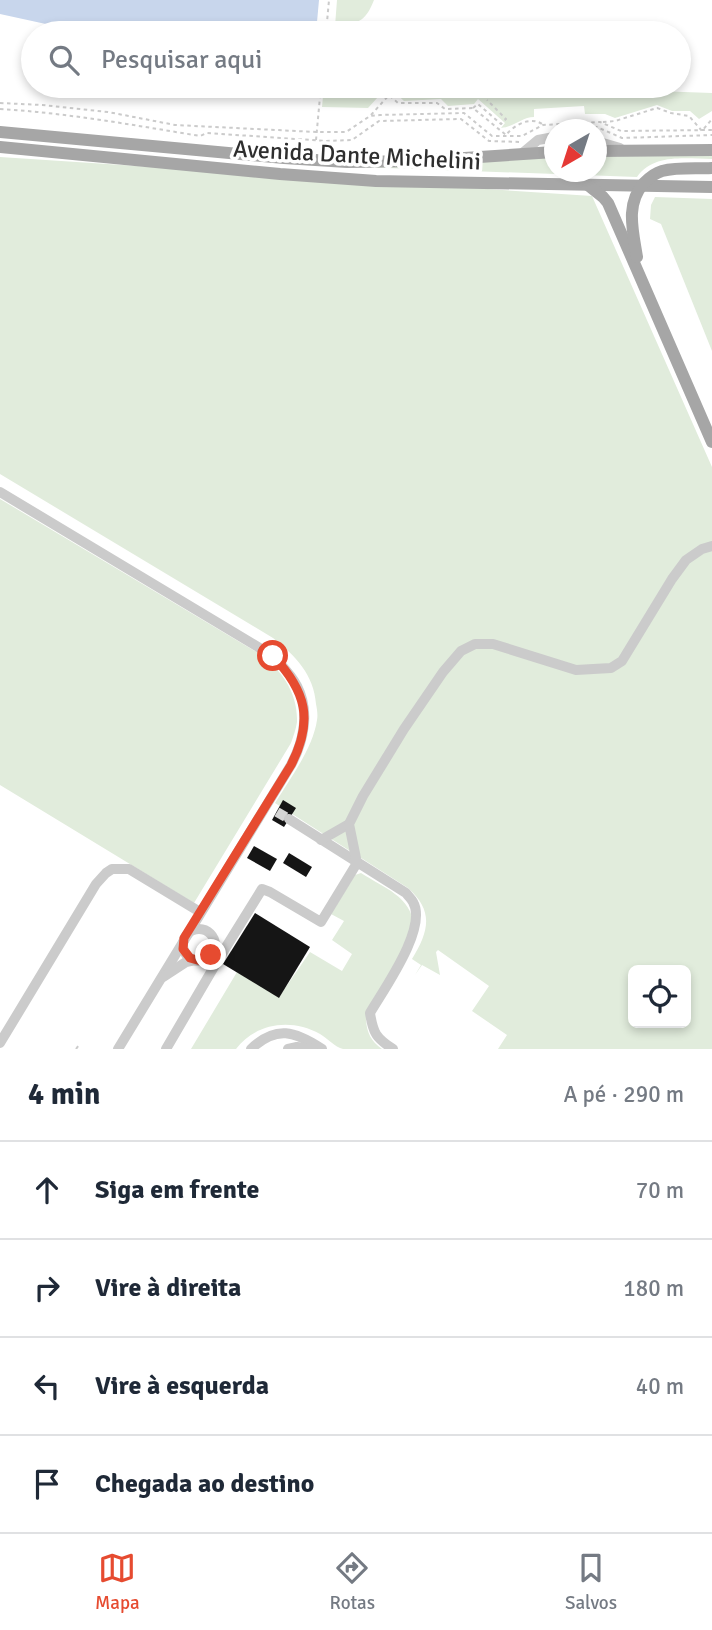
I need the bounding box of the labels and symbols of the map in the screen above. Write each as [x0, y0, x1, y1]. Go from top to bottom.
north arrow [544, 119, 607, 182]
street label: Avenida Dante Michelini [232, 134, 482, 176]
route start [257, 640, 288, 671]
route end [195, 939, 226, 970]

